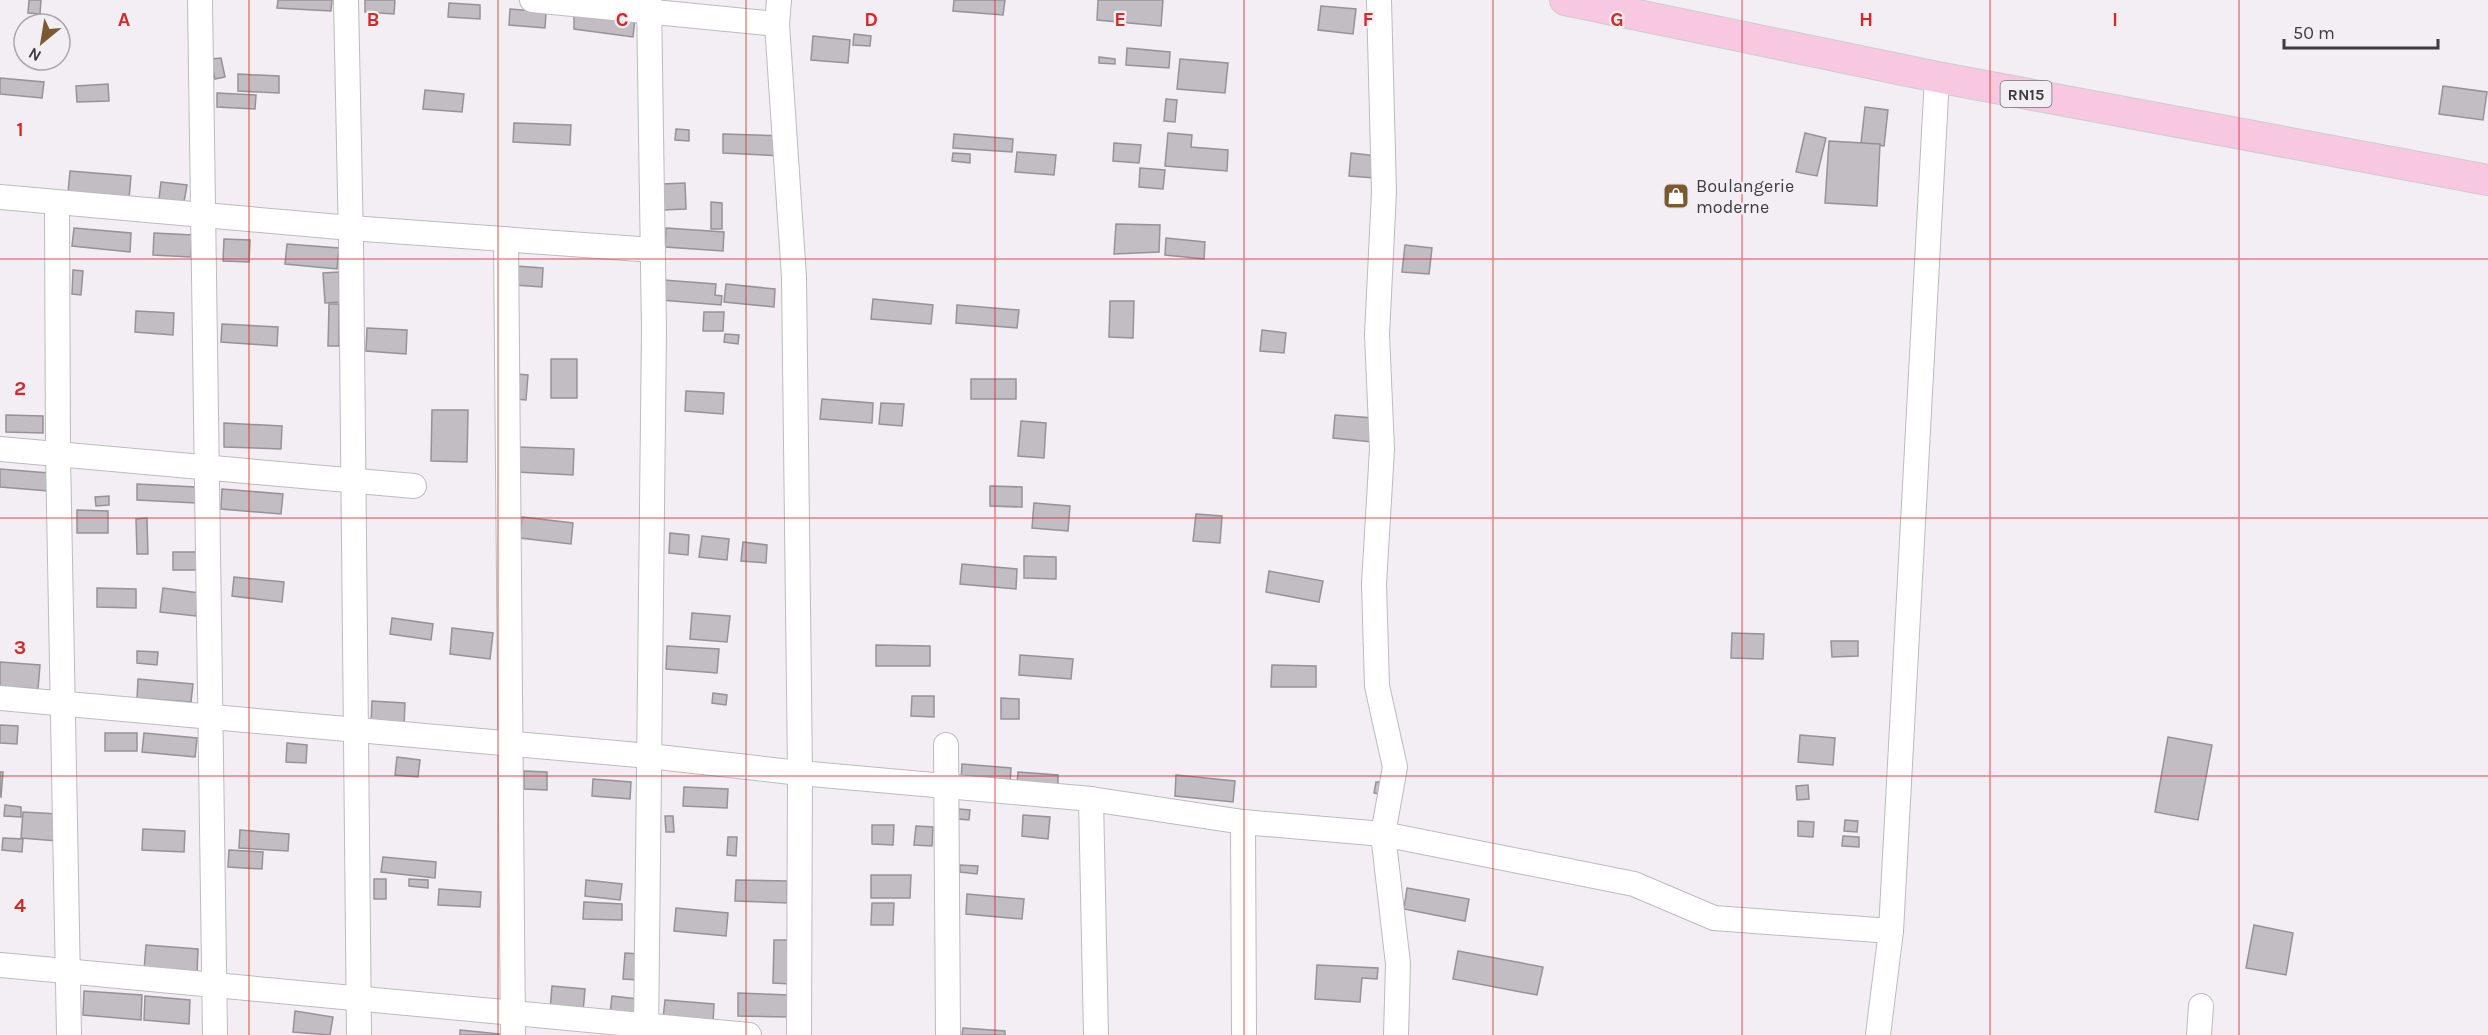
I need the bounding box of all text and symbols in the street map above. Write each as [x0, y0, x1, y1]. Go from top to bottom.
text: A [118, 8, 131, 31]
text: B [367, 8, 379, 31]
text: C [616, 8, 628, 31]
text: D [864, 8, 878, 31]
text: E [1114, 8, 1126, 31]
text: F [1363, 8, 1374, 31]
text: G [1610, 8, 1624, 31]
text: H [1859, 8, 1873, 31]
text: I [2112, 8, 2118, 31]
north arrow [12, 12, 72, 72]
scale bar [2284, 12, 2438, 50]
text: 50 m [2293, 22, 2335, 44]
text: N [25, 43, 44, 66]
road number: RN15 [2000, 81, 2052, 107]
text: 1 [16, 118, 24, 141]
place label: Boulangerie moderne [1696, 175, 1794, 218]
shop icon: Boulangerie moderne [1661, 181, 1691, 211]
text: 2 [14, 377, 26, 400]
text: 3 [14, 636, 26, 659]
text: 4 [14, 894, 26, 917]

